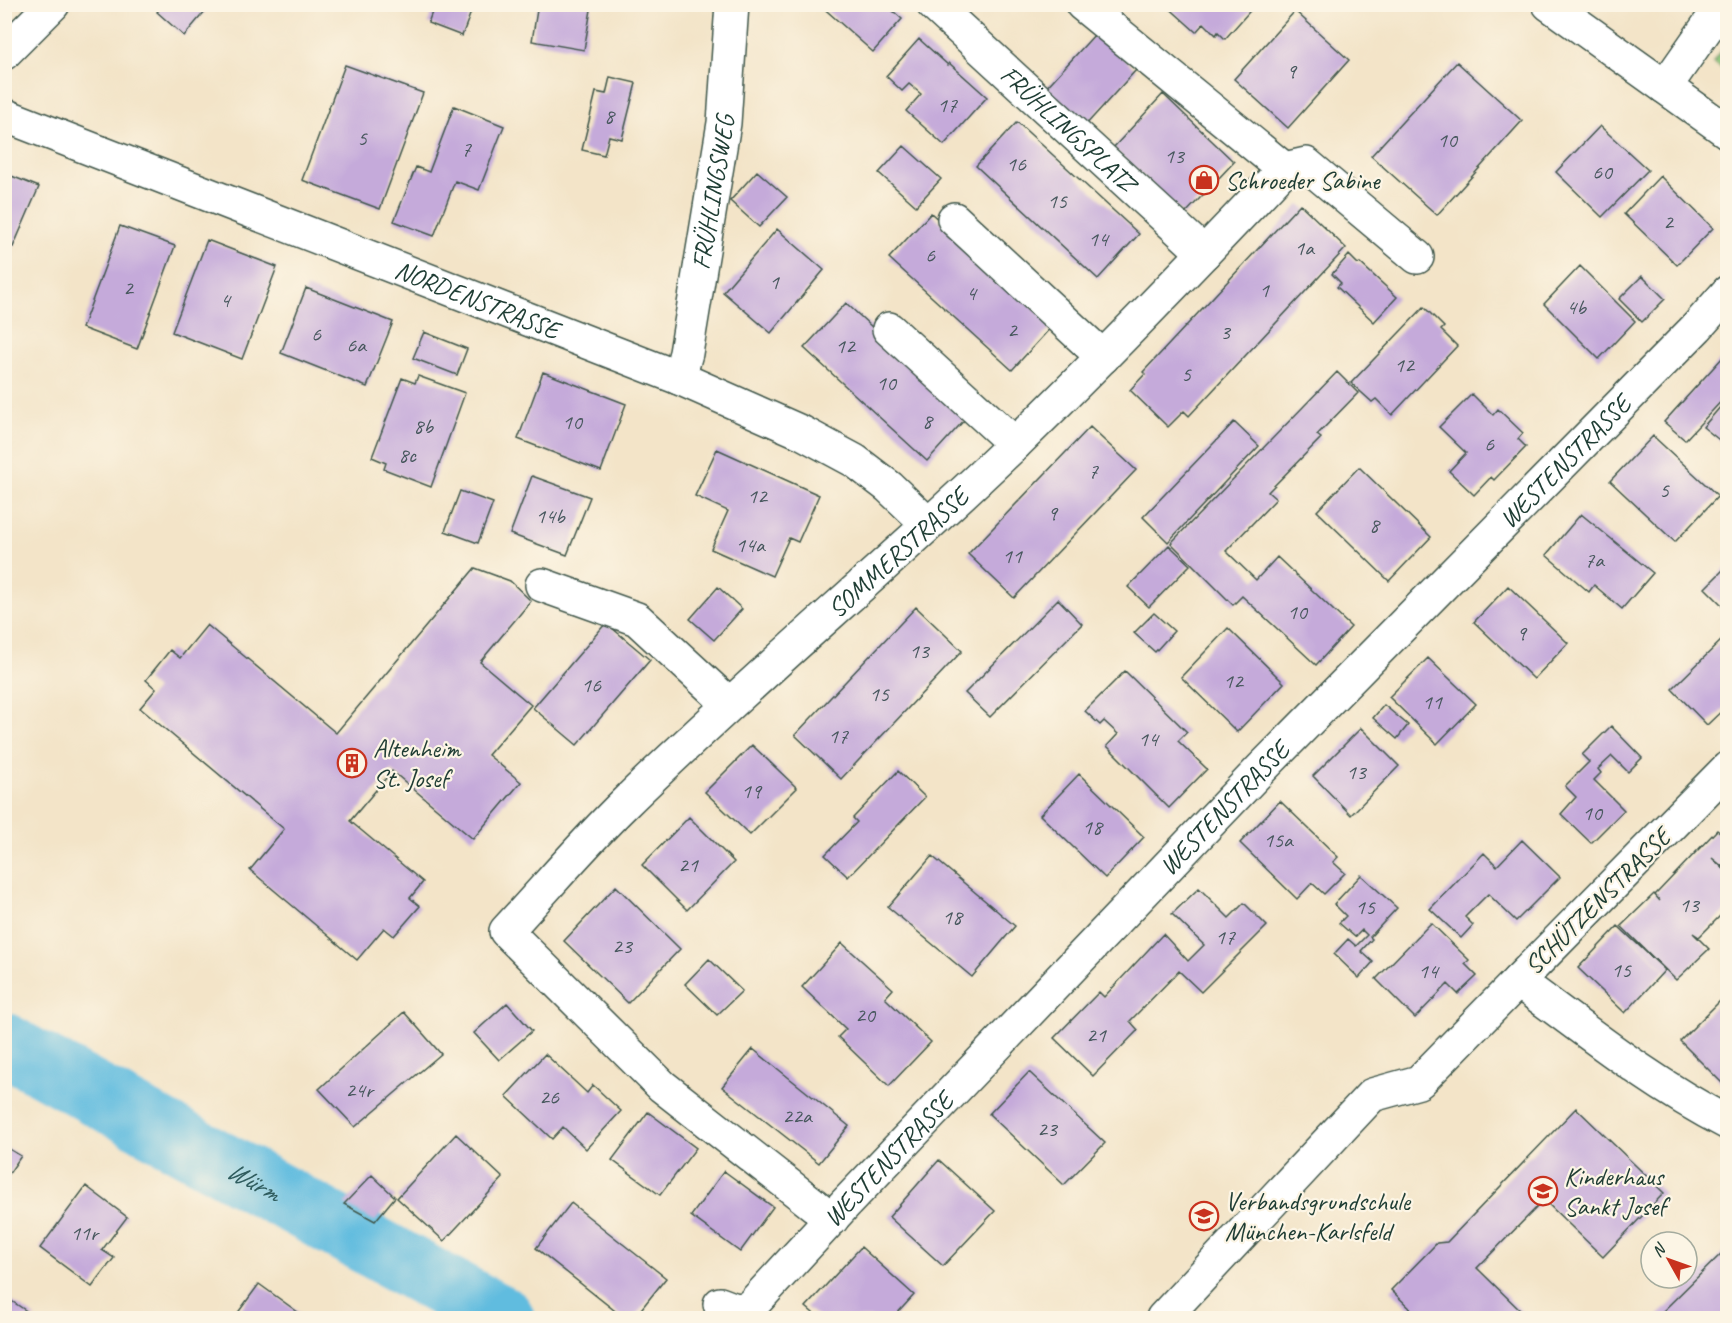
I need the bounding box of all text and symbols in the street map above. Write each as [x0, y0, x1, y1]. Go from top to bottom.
house number: 9 [1286, 57, 1298, 85]
street label: FRÜHLINGSPLATZ [994, 58, 1146, 202]
house number: 17 [937, 91, 958, 119]
house number: 8 [604, 102, 616, 130]
street label: FRÜHLINGSWEG [684, 111, 742, 272]
house number: 5 [357, 124, 368, 152]
house number: 10 [1437, 126, 1459, 154]
house number: 7 [461, 135, 472, 163]
house number: 13 [1164, 142, 1186, 170]
house number: 16 [1006, 150, 1027, 178]
house number: 60 [1592, 158, 1614, 186]
shop icon: Schroeder Sabine [1188, 164, 1220, 196]
place label: Schroeder Sabine [1225, 164, 1381, 197]
house number: 15 [1047, 187, 1068, 215]
house number: 2 [1663, 208, 1675, 236]
house number: 14 [1088, 225, 1110, 253]
house number: 1a [1294, 234, 1315, 262]
house number: 6 [925, 241, 936, 269]
street label: NORDENSTRASSE [390, 253, 567, 348]
house number: 1 [769, 268, 780, 296]
house number: 2 [123, 274, 135, 302]
house number: 1 [1259, 276, 1270, 304]
house number: 4 [966, 279, 978, 307]
house number: 4 [220, 286, 232, 314]
house number: 4b [1566, 293, 1587, 321]
house number: 2 [1007, 316, 1019, 344]
house number: 3 [1220, 318, 1232, 346]
house number: 6 [311, 320, 322, 348]
house number: 6a [346, 331, 367, 359]
house number: 12 [835, 332, 857, 360]
house number: 12 [1394, 351, 1416, 379]
house number: 5 [1181, 360, 1192, 388]
house number: 10 [876, 369, 898, 397]
street label: WESTENSTRASSE [1492, 386, 1640, 535]
house number: 8 [922, 407, 934, 435]
house number: 10 [562, 408, 584, 436]
house number: 8b [413, 412, 434, 440]
house number: 6 [1484, 430, 1495, 458]
house number: 8c [398, 441, 417, 469]
house number: 7 [1088, 457, 1099, 485]
house number: 5 [1659, 476, 1670, 504]
street label: SOMMERSTRASSE [821, 478, 978, 625]
house number: 12 [747, 482, 769, 510]
house number: 9 [1047, 499, 1059, 527]
house number: 14b [535, 502, 566, 530]
house number: 8 [1369, 511, 1381, 539]
house number: 14a [735, 531, 766, 559]
house number: 11 [1002, 542, 1023, 570]
house number: 7a [1584, 546, 1605, 574]
house number: 10 [1287, 598, 1309, 626]
house number: 9 [1516, 619, 1528, 647]
house number: 13 [909, 637, 931, 665]
house number: 12 [1223, 667, 1245, 695]
house number: 16 [581, 671, 602, 699]
house number: 15 [869, 680, 890, 708]
house number: 11 [1422, 688, 1443, 716]
house number: 17 [828, 722, 849, 750]
house number: 14 [1138, 725, 1160, 753]
place label: Altenheim St. Josef [373, 732, 463, 795]
street label: WESTENSTRASSE [1152, 732, 1299, 882]
building icon: Altenheim St. Josef [336, 747, 368, 779]
house number: 13 [1346, 758, 1368, 786]
house number: 19 [741, 777, 763, 805]
house number: 10 [1582, 799, 1604, 827]
house number: 18 [1082, 813, 1104, 841]
street label: SCHÜTZENSTRASSE [1517, 818, 1680, 982]
house number: 15a [1263, 826, 1294, 854]
house number: 21 [678, 851, 699, 879]
house number: 13 [1679, 891, 1701, 919]
house number: 15 [1355, 893, 1376, 921]
house number: 18 [942, 903, 964, 931]
house number: 17 [1215, 923, 1236, 951]
house number: 23 [612, 932, 634, 960]
house number: 15 [1611, 956, 1632, 984]
house number: 14 [1418, 957, 1440, 985]
house number: 20 [855, 1001, 877, 1029]
house number: 21 [1086, 1021, 1107, 1049]
house number: 24r [345, 1076, 375, 1104]
house number: 26 [539, 1083, 560, 1111]
street label: WESTENSTRASSE [817, 1083, 963, 1234]
house number: 22a [782, 1102, 813, 1130]
house number: 23 [1037, 1115, 1059, 1143]
water label: Würm [221, 1153, 289, 1211]
place label: Kinderhaus Sankt Josef [1564, 1160, 1671, 1223]
school or university icon: Kinderhaus Sankt Josef [1527, 1175, 1559, 1207]
place label: Verbandsgrundschule München-Karlsfeld [1225, 1185, 1411, 1248]
school or university icon: Verbandsgrundschule München-Karlsfeld [1188, 1200, 1220, 1232]
house number: 11r [70, 1219, 100, 1247]
north arrow [1639, 1230, 1699, 1290]
text: N [1647, 1238, 1671, 1261]

